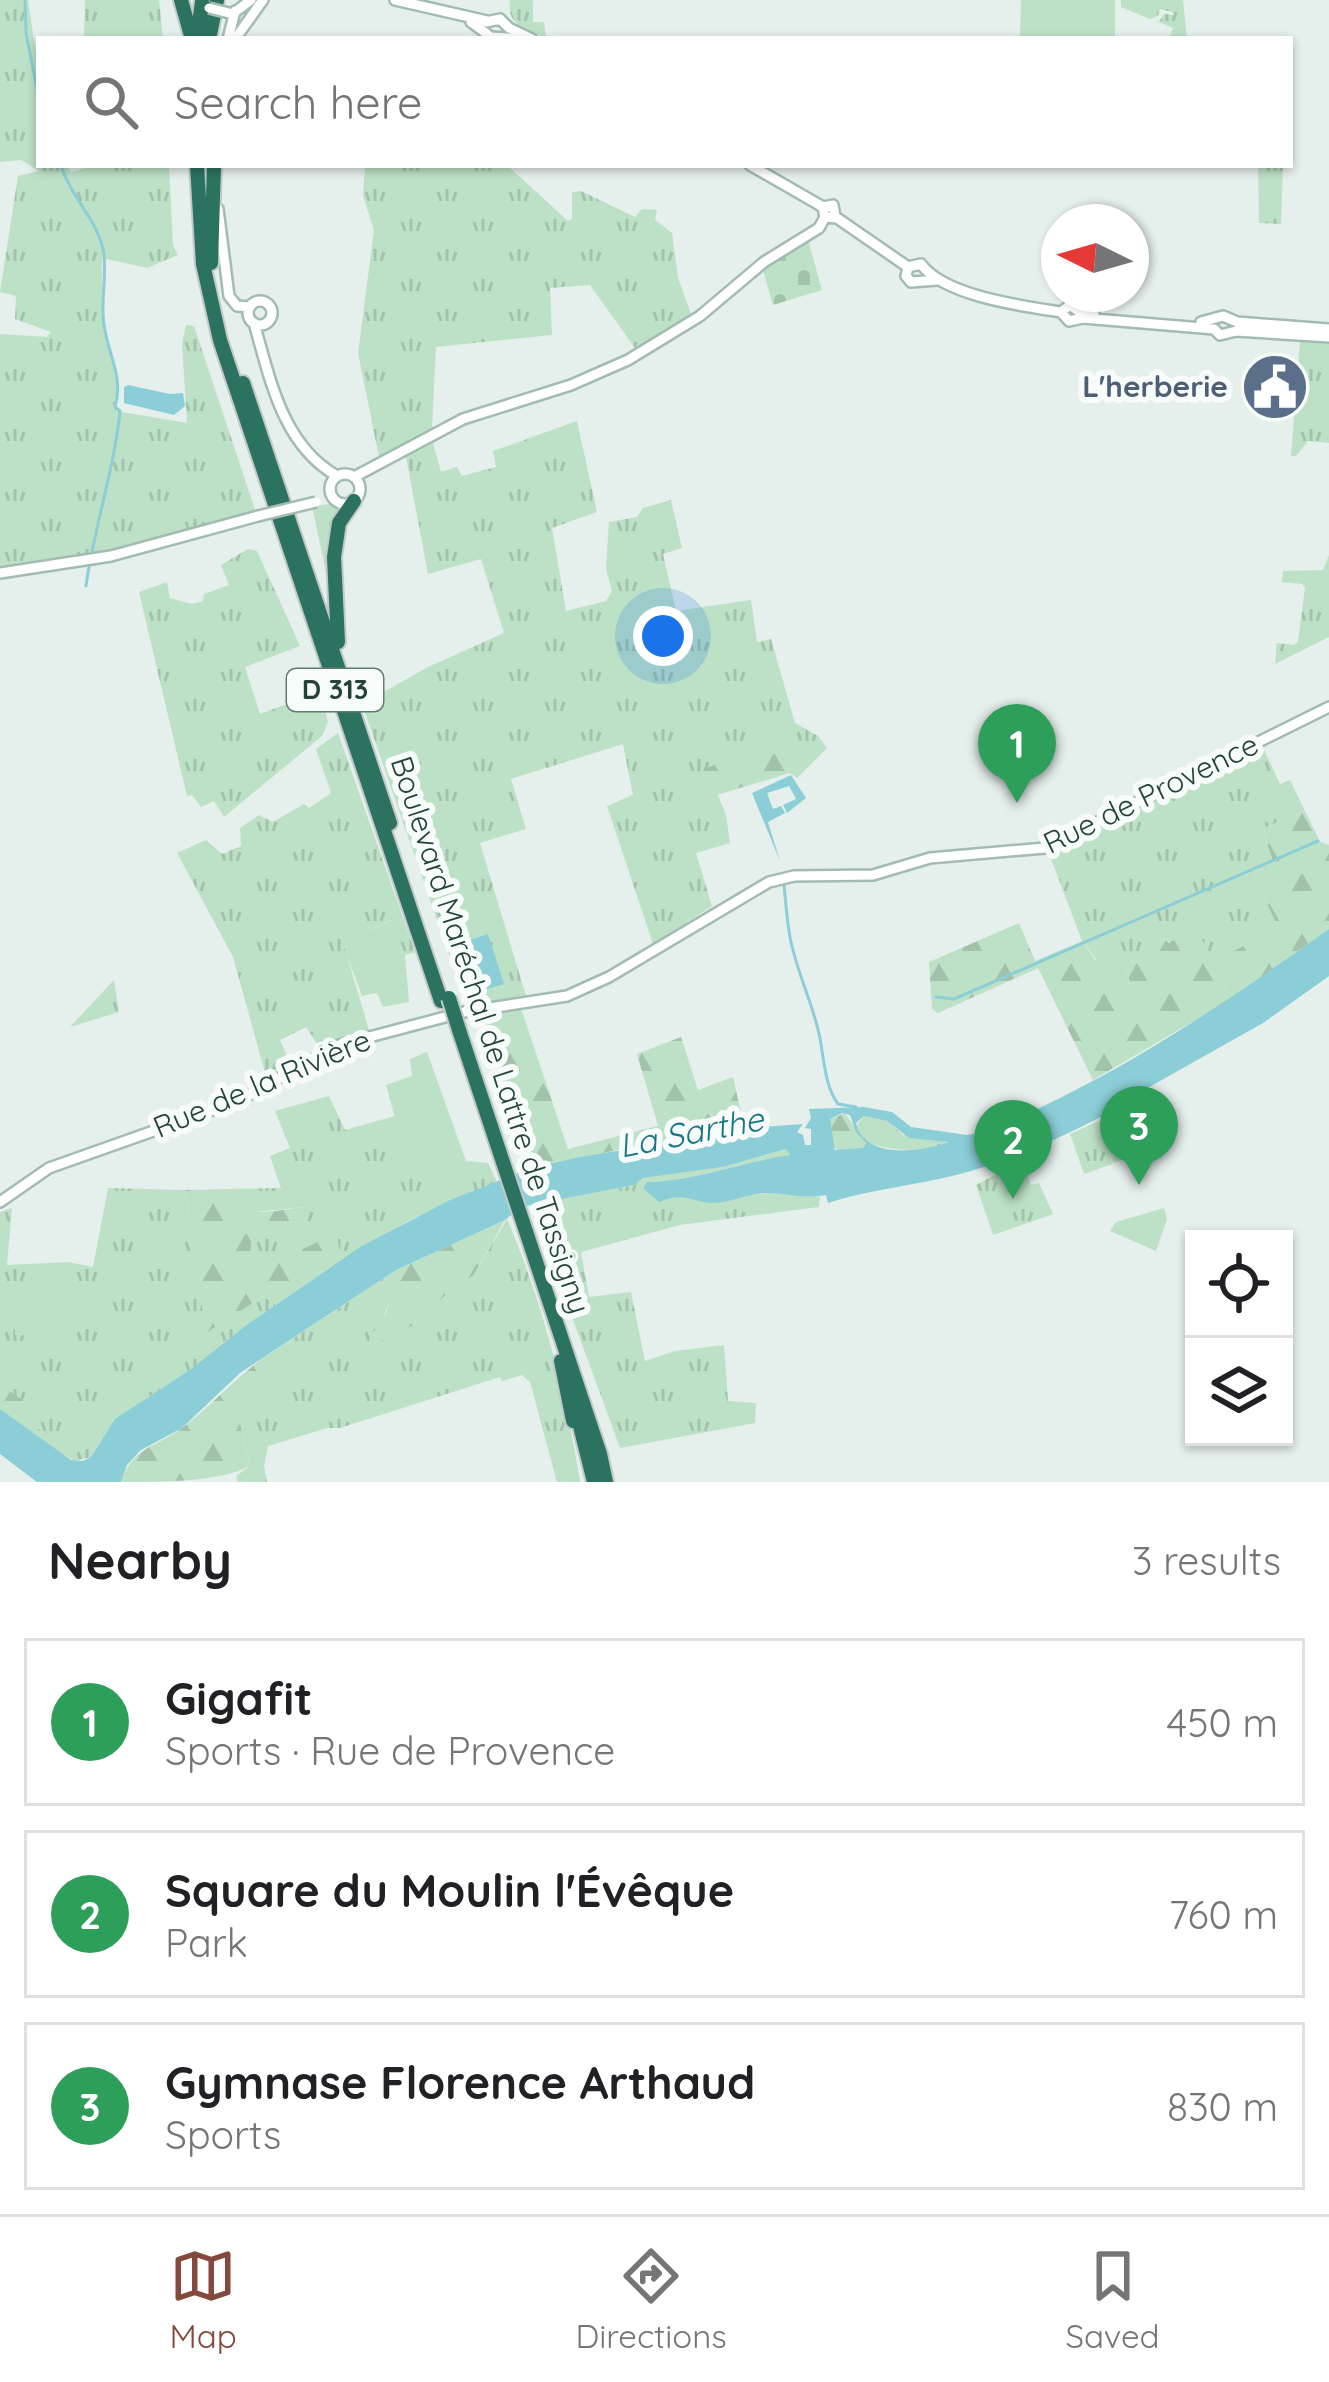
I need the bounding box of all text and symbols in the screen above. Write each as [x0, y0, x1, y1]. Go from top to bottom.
search box [36, 36, 1293, 168]
icon: search [78, 69, 144, 135]
text: Search here [174, 74, 422, 130]
north arrow [1041, 204, 1149, 312]
public building icon: L'herberie [1240, 352, 1310, 422]
place label: L'herberie [1082, 367, 1228, 405]
your location [633, 606, 693, 666]
road number: D 313 [287, 669, 383, 711]
pin: 1 [978, 704, 1056, 803]
street label: Rue de Provence [1037, 725, 1264, 862]
street label: Boulevard Maréchal de Lattre de Tassigny [383, 751, 599, 1318]
street label: Rue de la Rivière [147, 1020, 376, 1146]
pin: 3 [1100, 1086, 1178, 1185]
water label: La Sarthe [615, 1097, 768, 1166]
pin: 2 [974, 1100, 1052, 1199]
map controls [1185, 1230, 1293, 1446]
button: locate [1185, 1230, 1293, 1338]
button: layers [1185, 1338, 1293, 1446]
text: Nearby [48, 1528, 232, 1592]
text: 3 results [1132, 1536, 1281, 1585]
text: Gigafit [165, 1670, 312, 1726]
text: 1 [82, 1698, 98, 1747]
text: 450 m [1166, 1698, 1278, 1747]
text: Sports · Rue de Provence [165, 1726, 615, 1775]
text: Square du Moulin l'Évêque [165, 1862, 734, 1918]
text: 2 [79, 1890, 101, 1939]
text: 760 m [1169, 1890, 1278, 1939]
text: Park [165, 1918, 248, 1967]
text: Gymnase Florence Arthaud [165, 2054, 755, 2110]
text: 3 [80, 2082, 100, 2131]
text: 830 m [1167, 2082, 1278, 2131]
text: Sports [165, 2110, 281, 2159]
tab: Map [169, 2243, 237, 2356]
tab: Directions [575, 2243, 727, 2356]
tab: Saved [1066, 2243, 1160, 2356]

